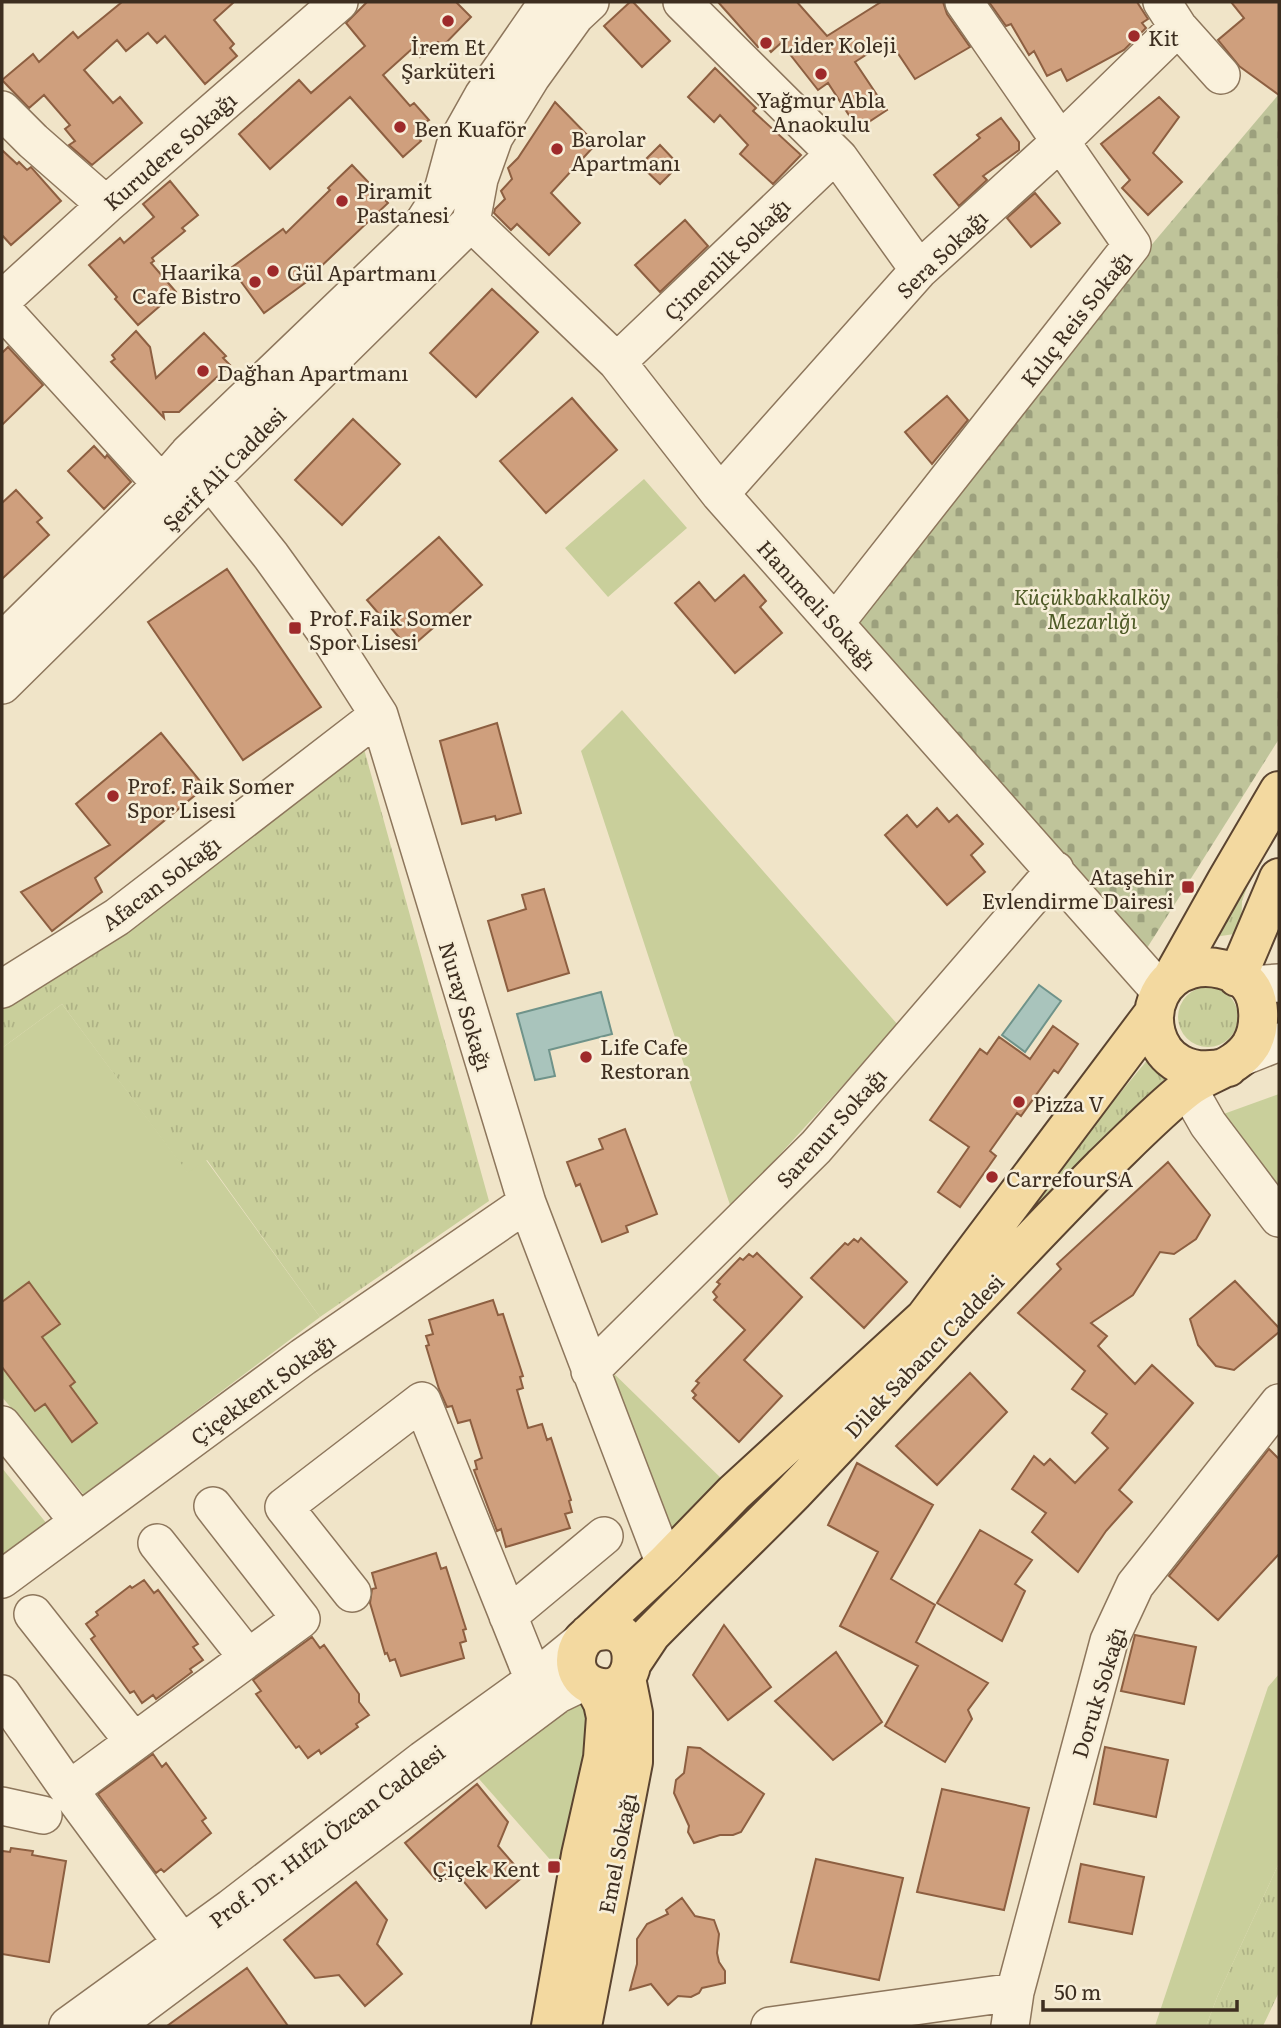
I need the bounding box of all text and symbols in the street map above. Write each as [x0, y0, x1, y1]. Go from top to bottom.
marker: İrem Et Şarküteri [440, 13, 456, 29]
place label: Kit [1148, 21, 1179, 52]
place label: Lider Koleji [780, 28, 896, 59]
marker: Kit [1126, 28, 1142, 44]
place label: İrem Et Şarküteri [401, 30, 495, 85]
marker: Lider Koleji [758, 35, 774, 51]
marker: Yağmur Abla Anaokulu [813, 66, 829, 82]
place label: Yağmur Abla Anaokulu [756, 83, 886, 138]
street label: Kurudere Sokağı [96, 84, 242, 216]
place label: Ben Kuaför [414, 112, 526, 143]
marker: Ben Kuaför [392, 119, 408, 135]
place label: Barolar Apartmanı [571, 122, 680, 177]
marker: Barolar Apartmanı [549, 141, 565, 157]
place label: Piramit Pastanesi [356, 174, 449, 229]
street label: Çimenlik Sokağı [656, 190, 796, 326]
marker: Piramit Pastanesi [334, 193, 350, 209]
street label: Sera Sokağı [888, 202, 994, 304]
street label: Kılıç Reis Sokağı [1012, 243, 1138, 393]
place label: Haarika Cafe Bistro [132, 255, 242, 310]
place label: Gül Apartmanı [287, 256, 437, 287]
marker: Gül Apartmanı [265, 263, 281, 279]
marker: Haarika Cafe Bistro [247, 274, 263, 290]
place label: Dağhan Apartmanı [217, 356, 408, 387]
marker: Dağhan Apartmanı [195, 363, 211, 379]
street label: Şerif Ali Caddesi [154, 399, 292, 537]
street label: Hanımeli Sokağı [751, 532, 885, 676]
park label: Küçükbakkalköy Mezarlığı [1013, 580, 1171, 635]
place label: Prof.Faik Somer Spor Lisesi [309, 601, 472, 656]
marker: Prof.Faik Somer Spor Lisesi [287, 620, 303, 636]
place label: Prof. Faik Somer Spor Lisesi [127, 769, 294, 824]
marker: Prof. Faik Somer Spor Lisesi [105, 788, 121, 804]
street label: Afacan Sokağı [94, 827, 226, 937]
place label: Ataşehir Evlendirme Dairesi [982, 860, 1174, 915]
marker: Ataşehir Evlendirme Dairesi [1180, 879, 1196, 895]
street label: Nuray Sokağı [433, 938, 501, 1074]
place label: Life Cafe Restoran [600, 1030, 690, 1085]
marker: Life Cafe Restoran [578, 1049, 594, 1065]
street label: Sarenur Sokağı [768, 1060, 892, 1194]
place label: Pizza V [1033, 1087, 1105, 1118]
marker: Pizza V [1011, 1094, 1027, 1110]
place label: CarrefourSA [1006, 1162, 1134, 1193]
marker: CarrefourSA [984, 1169, 1000, 1185]
street label: Dilek Sabancı Caddesi [836, 1266, 1010, 1444]
street label: Çiçekkent Sokağı [183, 1325, 341, 1451]
street label: Doruk Sokağı [1062, 1623, 1132, 1761]
street label: Prof. Dr. Hıfzı Özcan Caddesi [202, 1736, 450, 1934]
street label: Emel Sokağı [589, 1790, 643, 1916]
place label: Çiçek Kent [433, 1852, 541, 1883]
marker: Çiçek Kent [546, 1859, 562, 1875]
scale bar [1043, 1968, 1237, 2012]
text: 50 m [1054, 1975, 1101, 2006]

